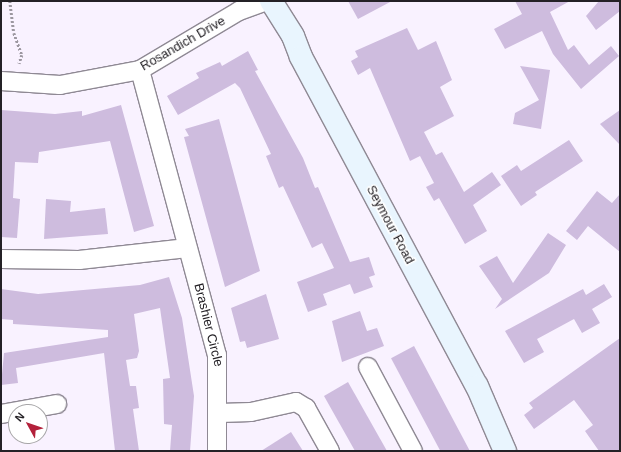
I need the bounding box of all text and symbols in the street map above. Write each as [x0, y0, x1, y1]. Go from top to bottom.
street label: Rosandich Drive [138, 13, 228, 75]
street label: Seymour Road [363, 183, 417, 267]
street label: Brashier Circle [190, 282, 226, 368]
north arrow [8, 404, 48, 444]
text: N [12, 410, 27, 424]

